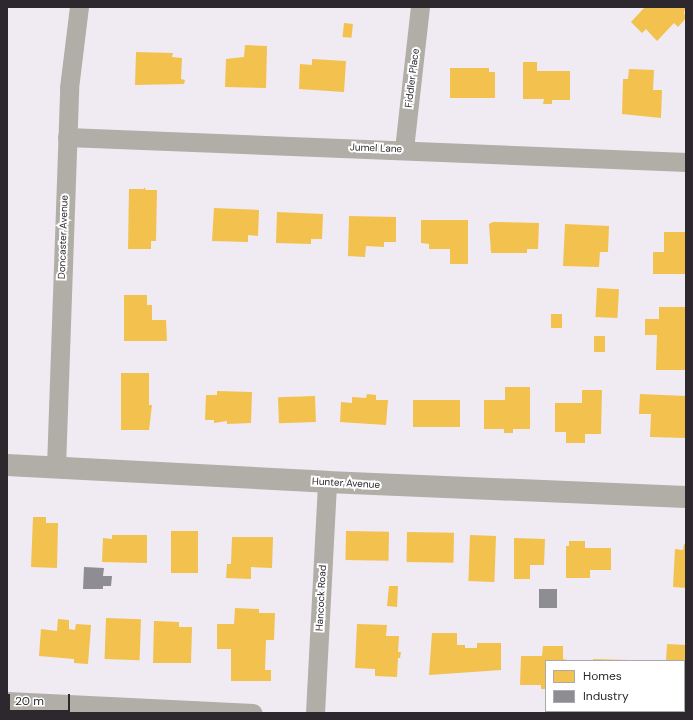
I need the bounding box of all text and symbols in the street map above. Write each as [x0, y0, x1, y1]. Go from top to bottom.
street label: Fiddler Place [402, 48, 422, 108]
street label: Jumel Lane [350, 141, 402, 155]
street label: Doncaster Avenue [56, 195, 70, 279]
street label: Hunter Avenue [312, 475, 380, 491]
street label: Hancock Road [313, 565, 329, 631]
legend [545, 660, 685, 712]
text: Homes [583, 668, 622, 684]
scale bar [10, 686, 72, 712]
text: Industry [583, 688, 629, 704]
text: 20 m [15, 693, 44, 709]

